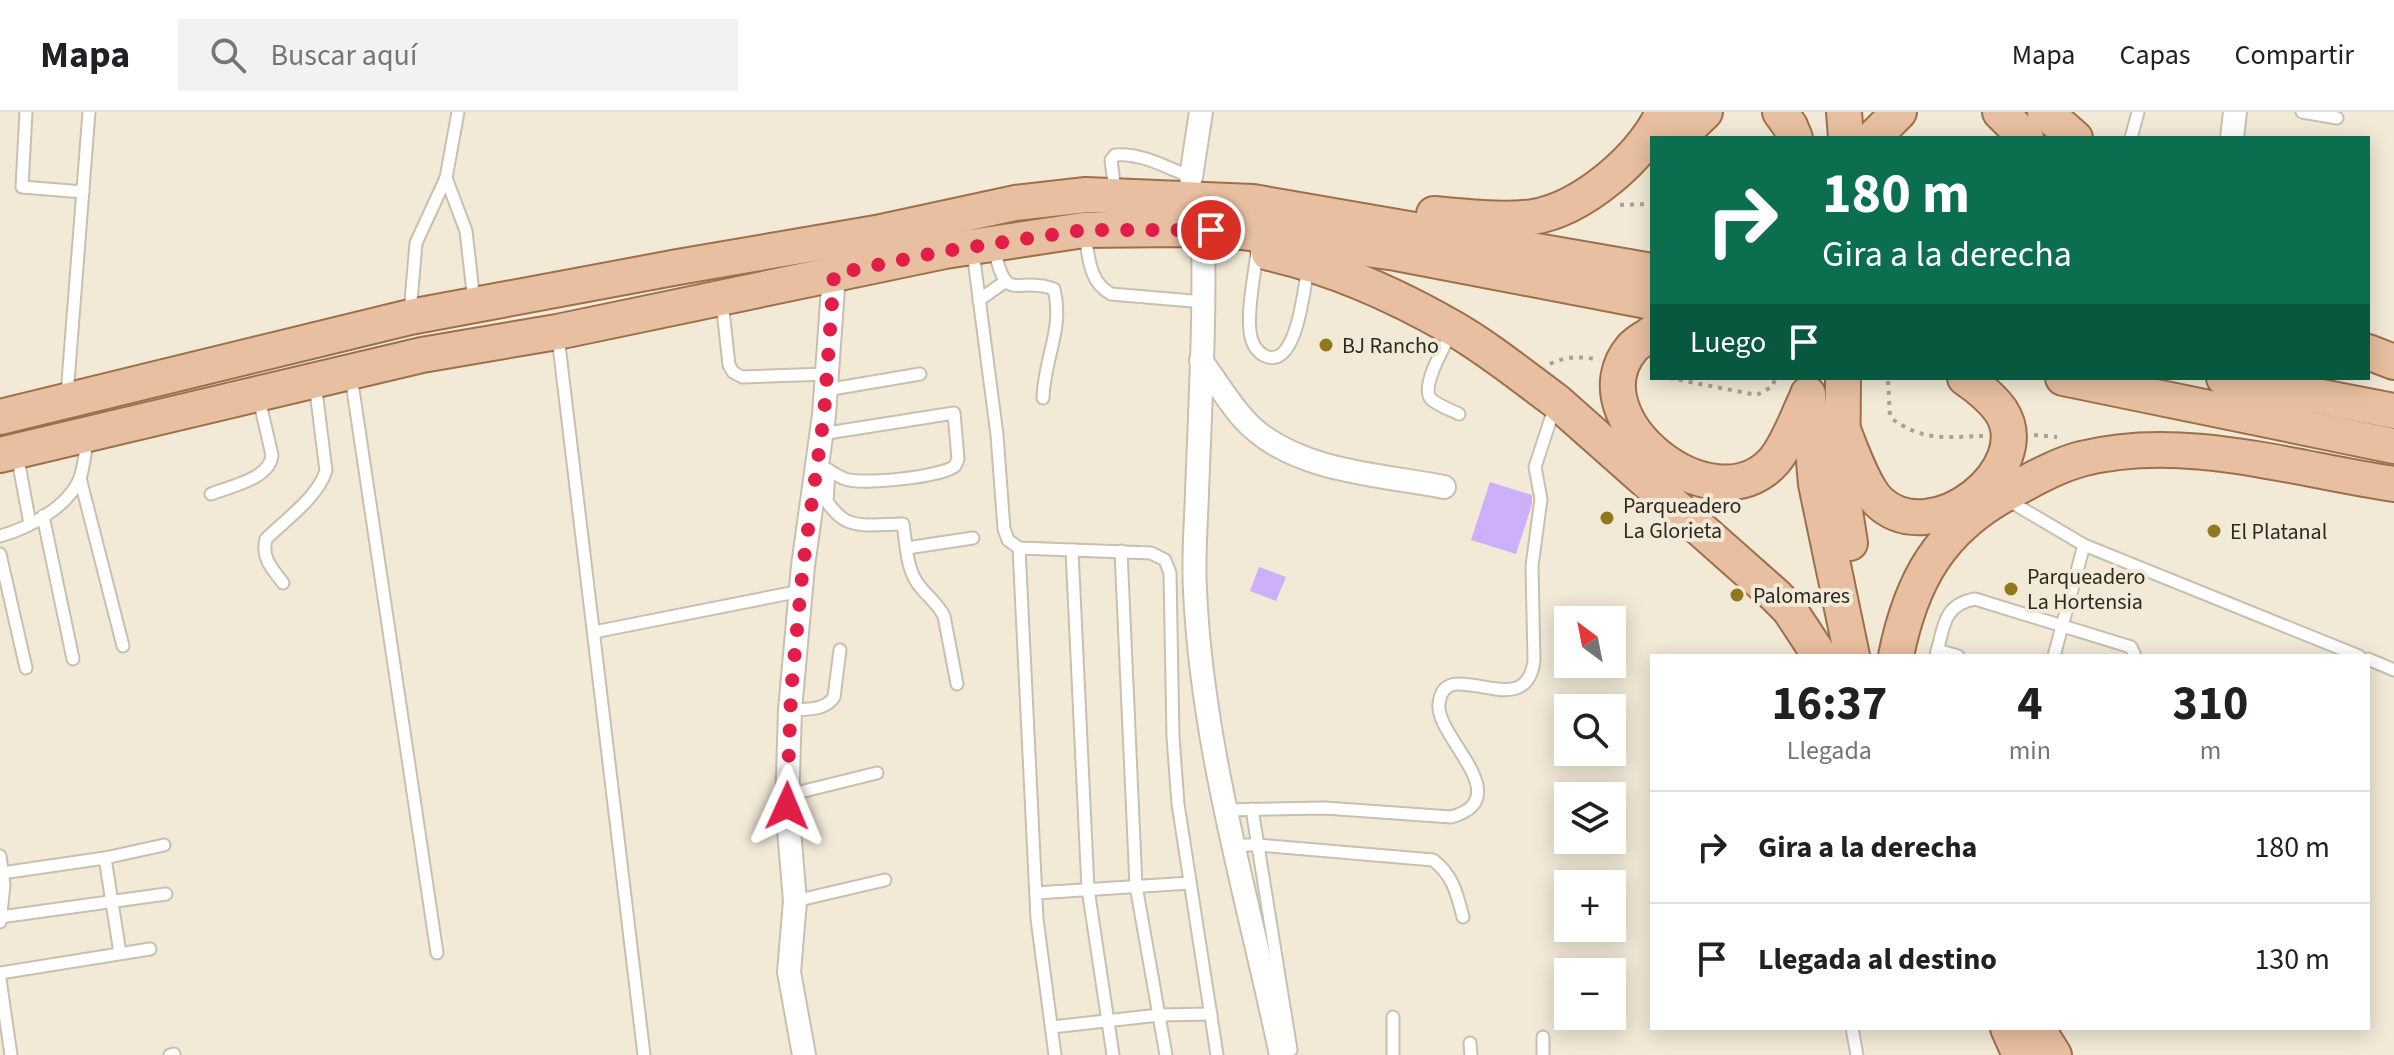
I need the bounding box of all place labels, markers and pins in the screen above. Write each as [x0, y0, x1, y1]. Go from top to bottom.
pin [1177, 196, 1245, 264]
place label: BJ Rancho [1342, 330, 1439, 362]
marker: BJ Rancho [1317, 336, 1335, 354]
place label: Parqueadero La Glorieta [1623, 490, 1741, 547]
marker: Parqueadero La Glorieta [1598, 509, 1616, 527]
place label: El Platanal [2230, 516, 2327, 548]
marker: El Platanal [2205, 522, 2223, 540]
place label: Parqueadero La Hortensia [2027, 561, 2145, 618]
place label: Palomares [1753, 580, 1850, 612]
marker: Parqueadero La Hortensia [2002, 580, 2020, 598]
marker: Palomares [1728, 586, 1746, 604]

